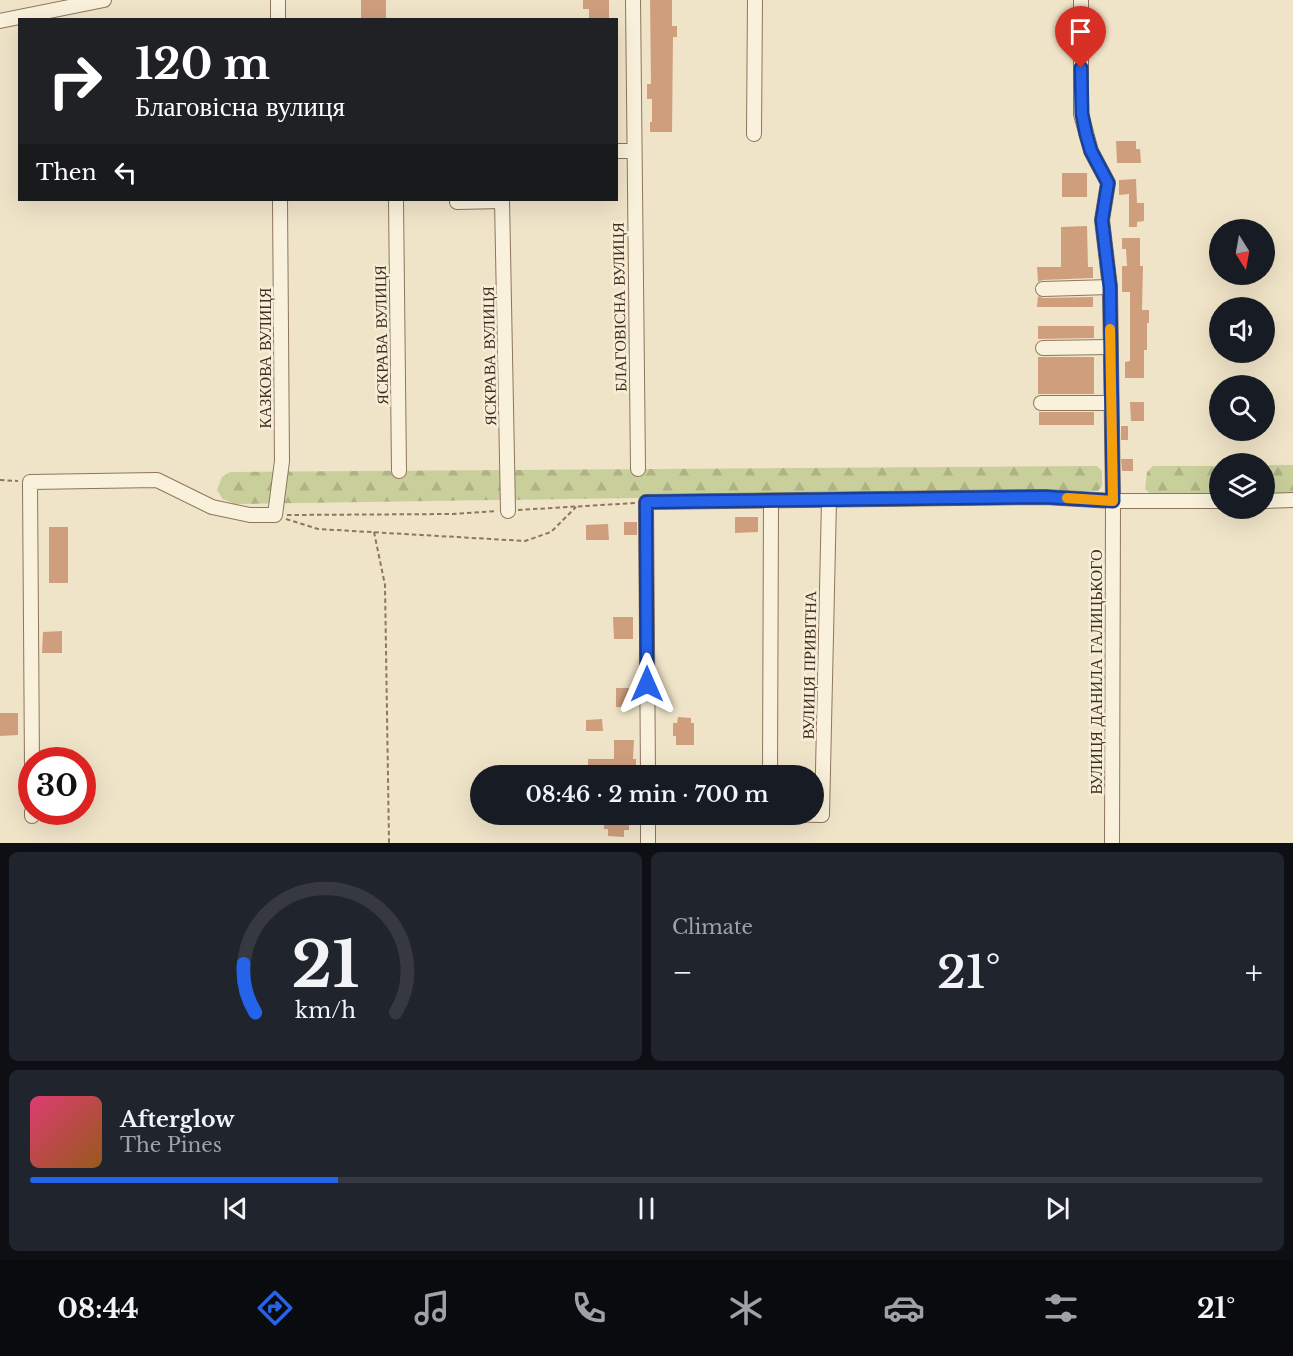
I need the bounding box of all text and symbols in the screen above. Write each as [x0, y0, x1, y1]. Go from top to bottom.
pin [1055, 6, 1106, 68]
icon: arrive [1064, 15, 1097, 48]
text: 120 m [135, 38, 270, 90]
icon: right [36, 42, 114, 120]
text: Благовісна вулиця [135, 90, 345, 123]
icon: left [109, 156, 142, 189]
text: Then [36, 159, 97, 186]
north arrow [1209, 219, 1275, 285]
map controls [1209, 219, 1275, 519]
street label: БЛАГОВІСНА ВУЛИЦЯ [608, 222, 630, 392]
street label: ЯСКРАВА ВУЛИЦЯ [370, 265, 392, 405]
street label: ЯСКРАВА ВУЛИЦЯ [478, 286, 500, 426]
street label: КАЗКОВА ВУЛИЦЯ [255, 287, 275, 429]
button: sound [1209, 297, 1275, 363]
button: search [1209, 375, 1275, 441]
button: layers [1209, 453, 1275, 519]
street label: ВУЛИЦЯ ДАНИЛА ГАЛИЦЬКОГО [1086, 549, 1106, 795]
street label: ВУЛИЦЯ ПРИВІТНА [798, 590, 820, 740]
position arrow [615, 652, 679, 716]
speed limit sign: 30 [18, 747, 96, 825]
text: 08:46 · 2 min · 700 m [525, 781, 769, 808]
text: Climate [672, 915, 753, 939]
text: 21 [292, 926, 359, 1004]
text: 21° [937, 944, 1001, 1000]
text: − [672, 952, 693, 993]
text: + [1245, 952, 1263, 993]
text: km/h [295, 998, 356, 1025]
text: Afterglow [120, 1106, 235, 1133]
text: The Pines [120, 1133, 222, 1157]
icon: previous [219, 1192, 252, 1225]
icon: pause [630, 1192, 663, 1225]
icon: next [1041, 1192, 1074, 1225]
icon: directions [254, 1287, 296, 1329]
icon: music [411, 1287, 453, 1329]
icon: phone [568, 1287, 610, 1329]
icon: climate [725, 1287, 767, 1329]
icon: car [883, 1287, 925, 1329]
icon: filters [1040, 1287, 1082, 1329]
text: 08:44 [58, 1292, 139, 1325]
text: 21° [1197, 1292, 1235, 1325]

